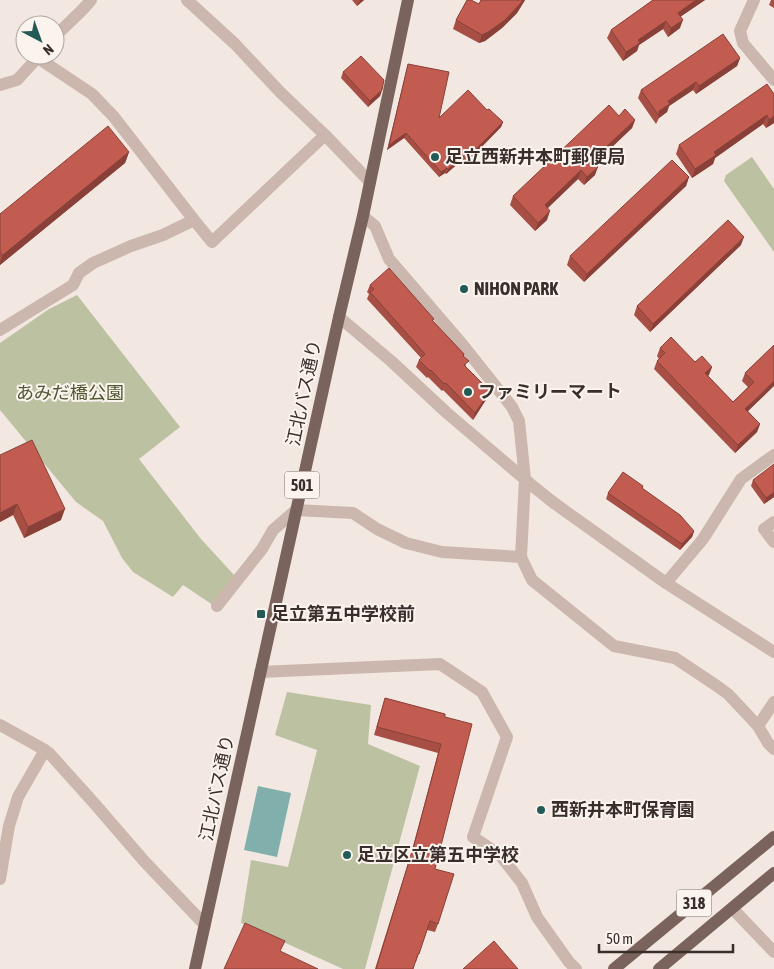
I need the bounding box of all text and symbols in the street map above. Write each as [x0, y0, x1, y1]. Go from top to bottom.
north arrow [15, 15, 65, 65]
text: N [40, 41, 57, 59]
place label: 足立西新井本町郵便局 [445, 146, 625, 167]
marker: 足立西新井本町郵便局 [429, 151, 441, 163]
place label: NIHON PARK [474, 278, 558, 299]
marker: NIHON PARK [458, 283, 470, 295]
street label: 江北バス通り [282, 338, 325, 448]
place label: ファミリーマート [478, 381, 622, 402]
park label: あみだ橋公園 [16, 382, 124, 403]
marker: ファミリーマート [462, 386, 474, 398]
road number: 501 [284, 472, 320, 498]
place label: 足立第五中学校前 [271, 603, 415, 624]
marker: 足立第五中学校前 [255, 608, 267, 620]
street label: 江北バス通り [195, 733, 238, 843]
place label: 西新井本町保育園 [551, 799, 695, 820]
marker: 西新井本町保育園 [535, 804, 547, 816]
place label: 足立区立第五中学校 [357, 844, 519, 865]
marker: 足立区立第五中学校 [341, 849, 353, 861]
road number: 318 [676, 890, 712, 916]
scale bar [599, 922, 733, 954]
text: 50 m [606, 930, 633, 947]

